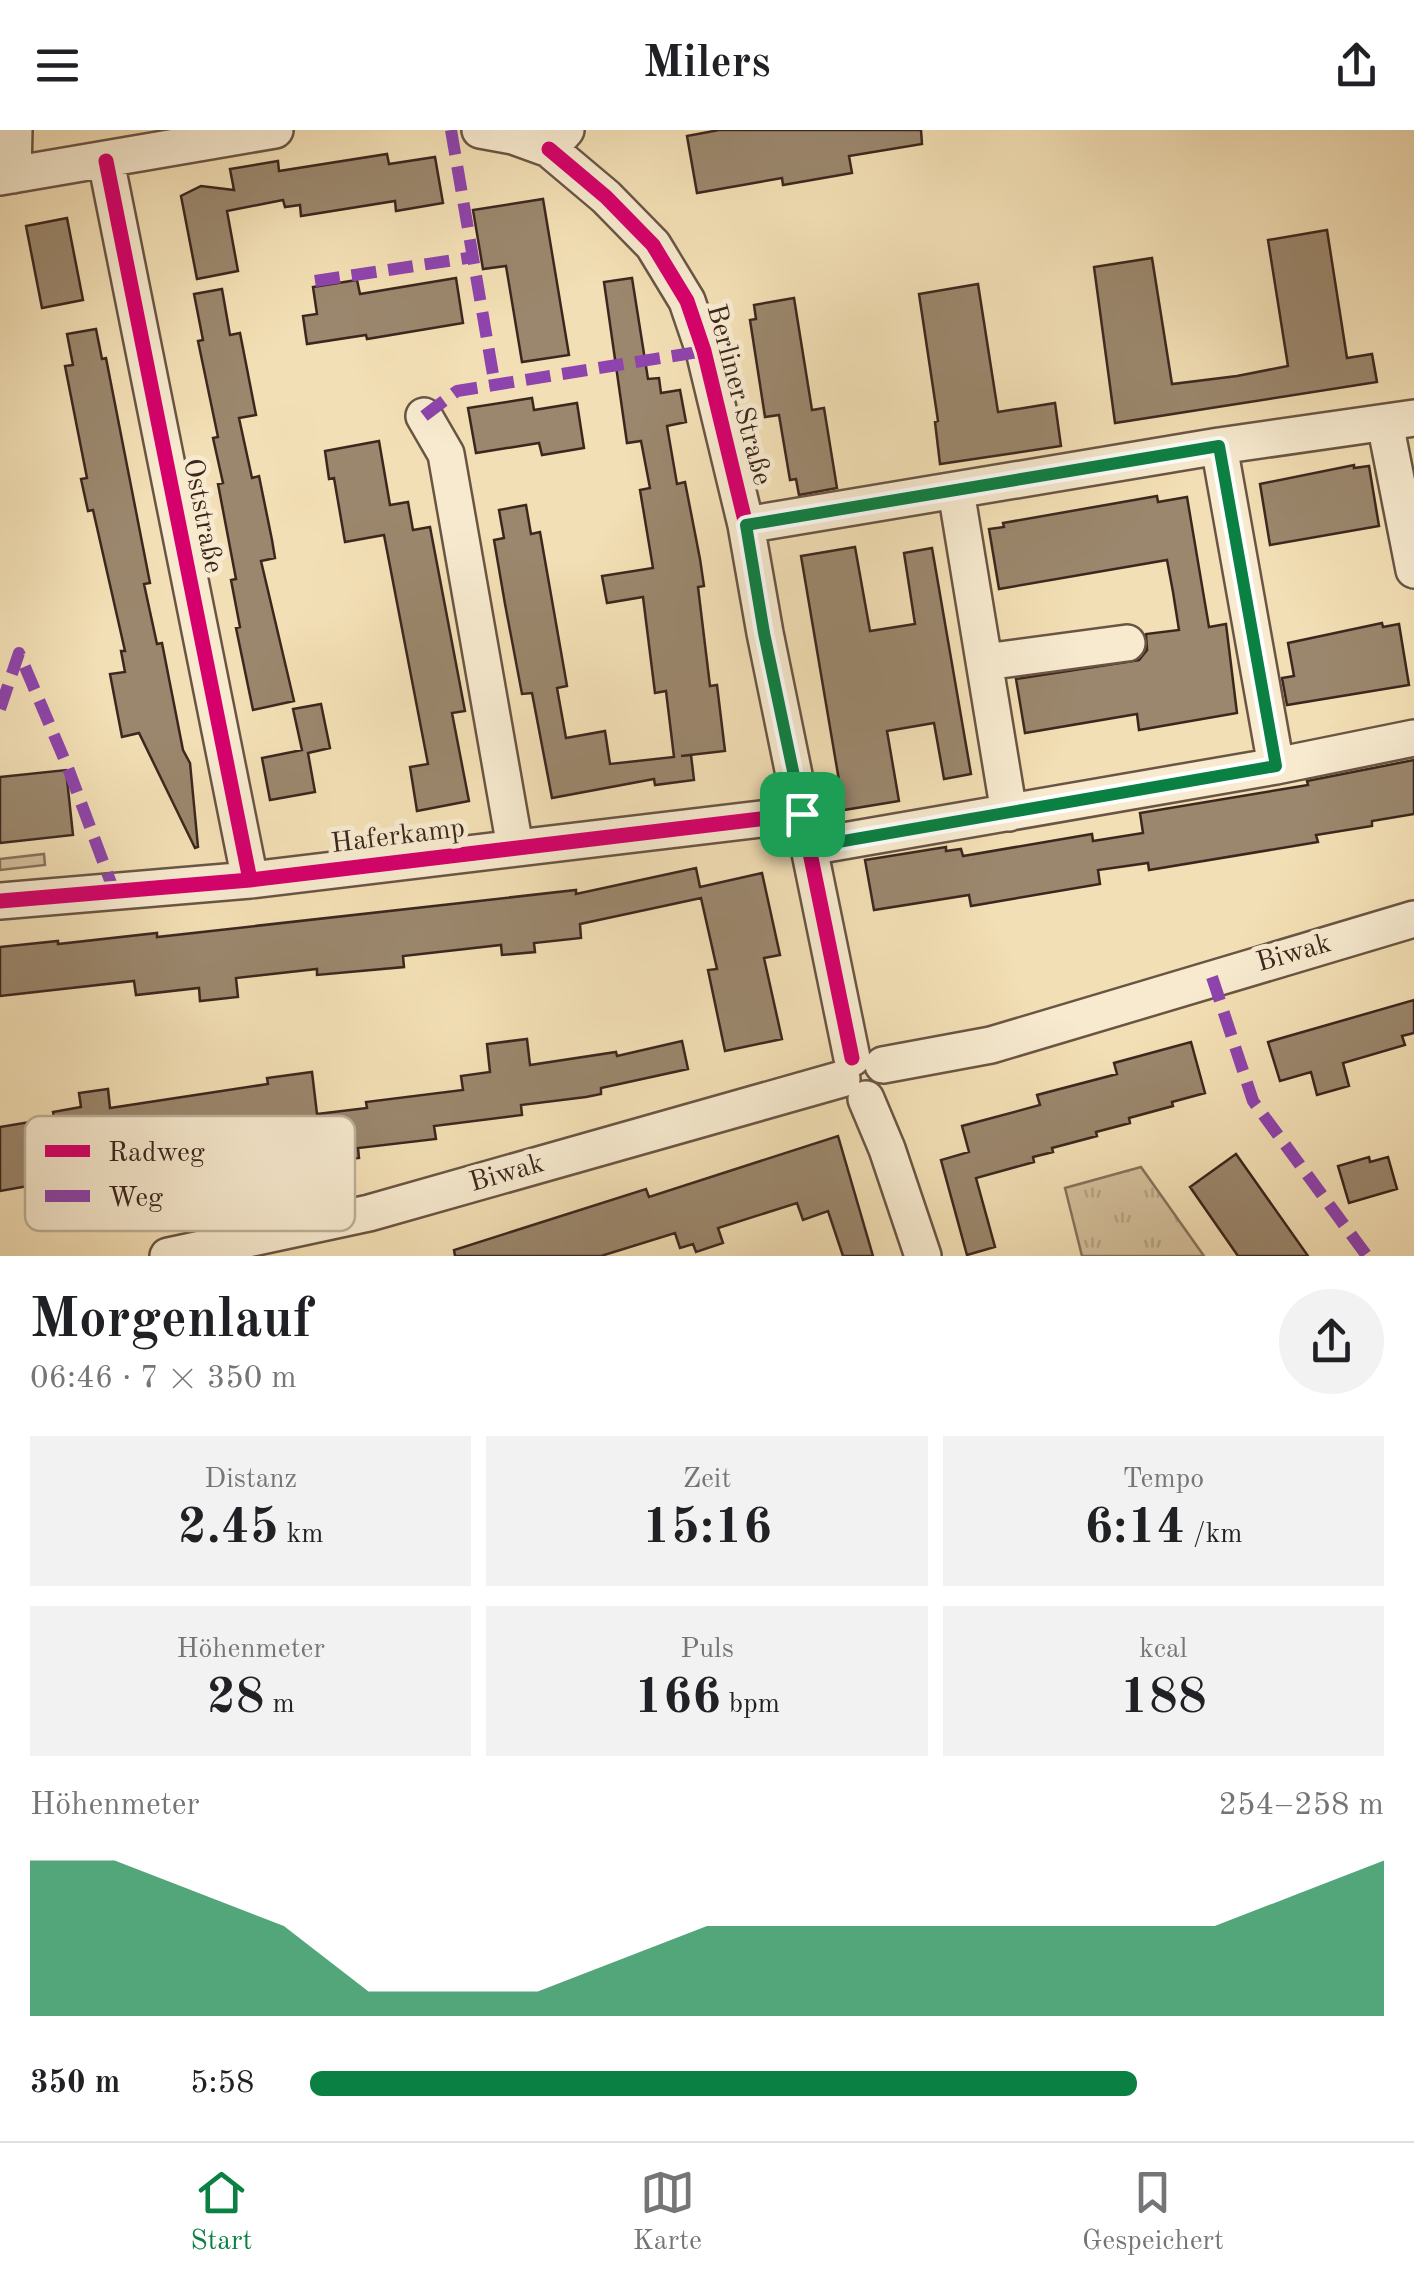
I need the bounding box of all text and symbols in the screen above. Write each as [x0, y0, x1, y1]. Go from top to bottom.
icon: menu [30, 38, 85, 93]
icon: share [1329, 38, 1384, 93]
text: Milers [643, 42, 771, 87]
street label: Berliner Straße [700, 301, 776, 489]
street label: Oststraße [177, 456, 227, 576]
pin [760, 772, 845, 857]
icon: arrive [775, 787, 830, 842]
street label: Haferkamp [329, 815, 467, 859]
street label: Biwak [1254, 930, 1334, 978]
legend [25, 1116, 355, 1231]
text: Radweg [108, 1140, 205, 1168]
street label: Biwak [467, 1150, 547, 1198]
text: Weg [108, 1185, 163, 1213]
button: share [1279, 1289, 1384, 1394]
text: Morgenlauf [30, 1294, 312, 1349]
text: 06:46 · 7 × 350 m [30, 1363, 297, 1395]
text: Distanz [204, 1466, 297, 1494]
text: Zeit [683, 1466, 731, 1494]
text: Tempo [1123, 1466, 1204, 1494]
text: 2.45 [178, 1504, 279, 1554]
text: 15:16 [642, 1504, 772, 1554]
text: 6:14 [1084, 1504, 1185, 1554]
text: km [279, 1521, 323, 1549]
text: /km [1185, 1521, 1242, 1549]
text: Höhenmeter [176, 1636, 325, 1664]
text: Puls [680, 1636, 734, 1664]
text: kcal [1139, 1636, 1187, 1664]
text: 28 [207, 1674, 265, 1724]
text: 166 [634, 1674, 721, 1724]
text: 188 [1120, 1674, 1207, 1724]
text: m [265, 1691, 295, 1719]
text: bpm [721, 1691, 780, 1719]
text: Höhenmeter [30, 1790, 200, 1822]
text: 254–258 m [1218, 1790, 1384, 1822]
text: 350 m [30, 2068, 120, 2100]
text: 5:58 [190, 2068, 255, 2100]
tab: Start [190, 2165, 252, 2260]
tab: Karte [633, 2165, 702, 2260]
tab: Gespeichert [1082, 2165, 1224, 2260]

